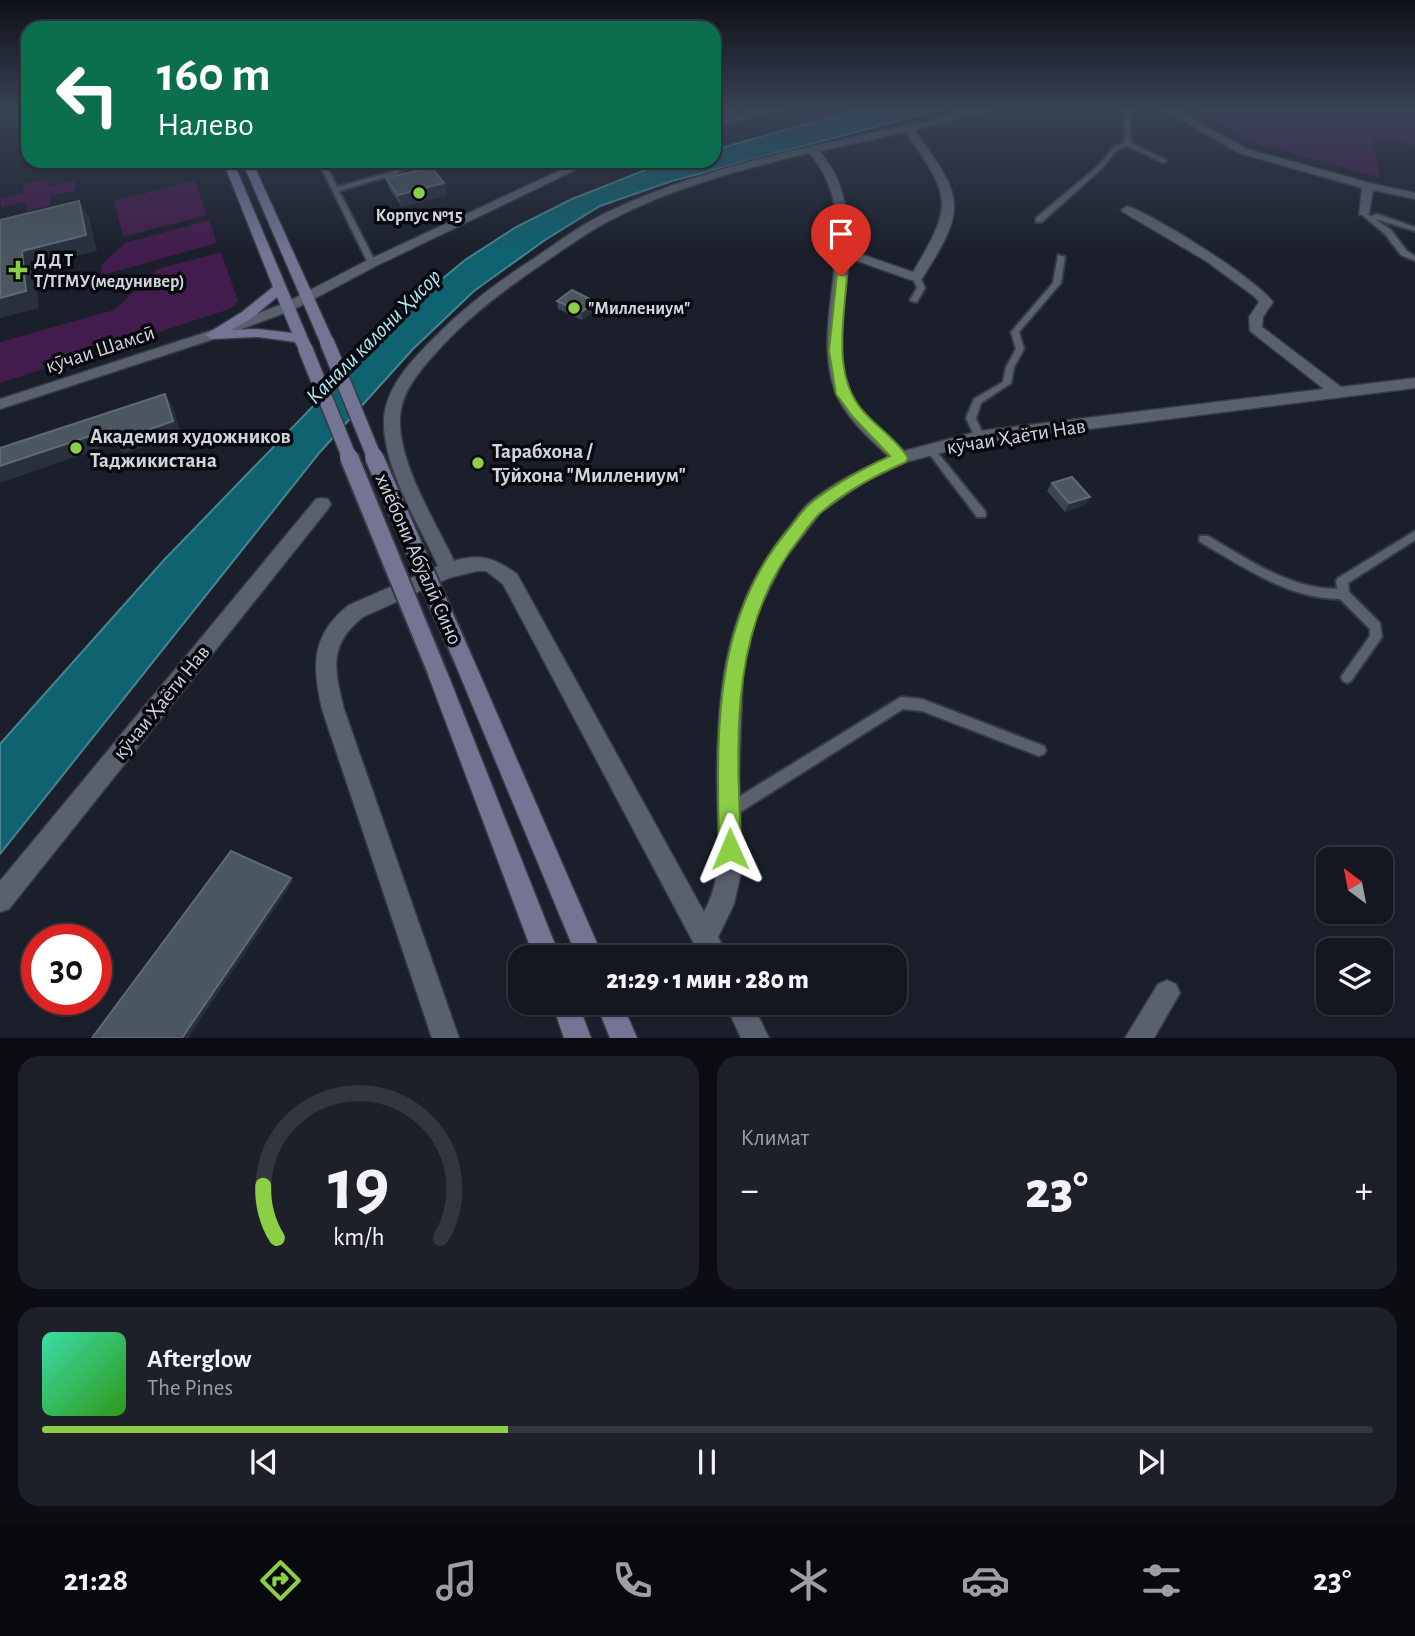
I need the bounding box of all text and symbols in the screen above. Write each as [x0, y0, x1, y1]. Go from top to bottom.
icon: left [42, 49, 133, 140]
text: 160 m [157, 51, 271, 100]
text: Налево [157, 109, 254, 141]
marker: Корпус №15 [411, 185, 427, 201]
pin [811, 204, 871, 276]
place label: Корпус №15 [376, 207, 463, 225]
icon: arrive [822, 215, 860, 253]
place label: Д Д Т Т/ТГМУ(медунивер) [34, 252, 185, 291]
marker: Д Д Т Т/ТГМУ(медунивер) [8, 260, 28, 280]
water label: Канали калони Ҳисор [302, 265, 446, 409]
marker: "Миллениум" [566, 300, 582, 316]
place label: "Миллениум" [588, 300, 690, 318]
street label: кӯчаи Шамсӣ [43, 322, 157, 377]
street label: кӯчаи Ҳаёти Нав [945, 415, 1087, 458]
place label: Академия художников Таджикистана [90, 426, 291, 471]
marker: Академия художников Таджикистана [68, 440, 84, 456]
place label: Тарабхона / Тӯйхона "Миллениум" [492, 441, 686, 486]
marker: Тарабхона / Тӯйхона "Миллениум" [470, 455, 486, 471]
street label: хиёбони Абӯалӣ Сино [371, 471, 466, 648]
street label: кӯчаи Ҳаёти Нав [109, 641, 214, 763]
position arrow [693, 812, 767, 886]
north arrow [1316, 847, 1393, 924]
map controls [1316, 847, 1393, 1015]
speed limit sign: 30 [21, 924, 112, 1015]
button: layers [1316, 938, 1393, 1015]
text: 21:29 · 1 мин · 280 m [606, 967, 809, 993]
text: Климат [741, 1127, 809, 1150]
text: 19 [328, 1151, 389, 1224]
text: 23° [1025, 1165, 1088, 1217]
text: − [741, 1172, 759, 1210]
text: + [1355, 1172, 1373, 1210]
text: km/h [332, 1225, 384, 1250]
text: Afterglow [147, 1346, 251, 1372]
text: The Pines [147, 1377, 233, 1400]
icon: previous [245, 1443, 283, 1481]
icon: pause [688, 1443, 726, 1481]
icon: next [1132, 1443, 1170, 1481]
icon: directions [256, 1556, 305, 1605]
icon: music [432, 1556, 481, 1605]
icon: phone [608, 1556, 657, 1605]
icon: climate [784, 1556, 833, 1605]
icon: car [961, 1556, 1010, 1605]
icon: filters [1137, 1556, 1186, 1605]
text: 21:28 [64, 1564, 128, 1596]
text: 23° [1313, 1564, 1351, 1596]

